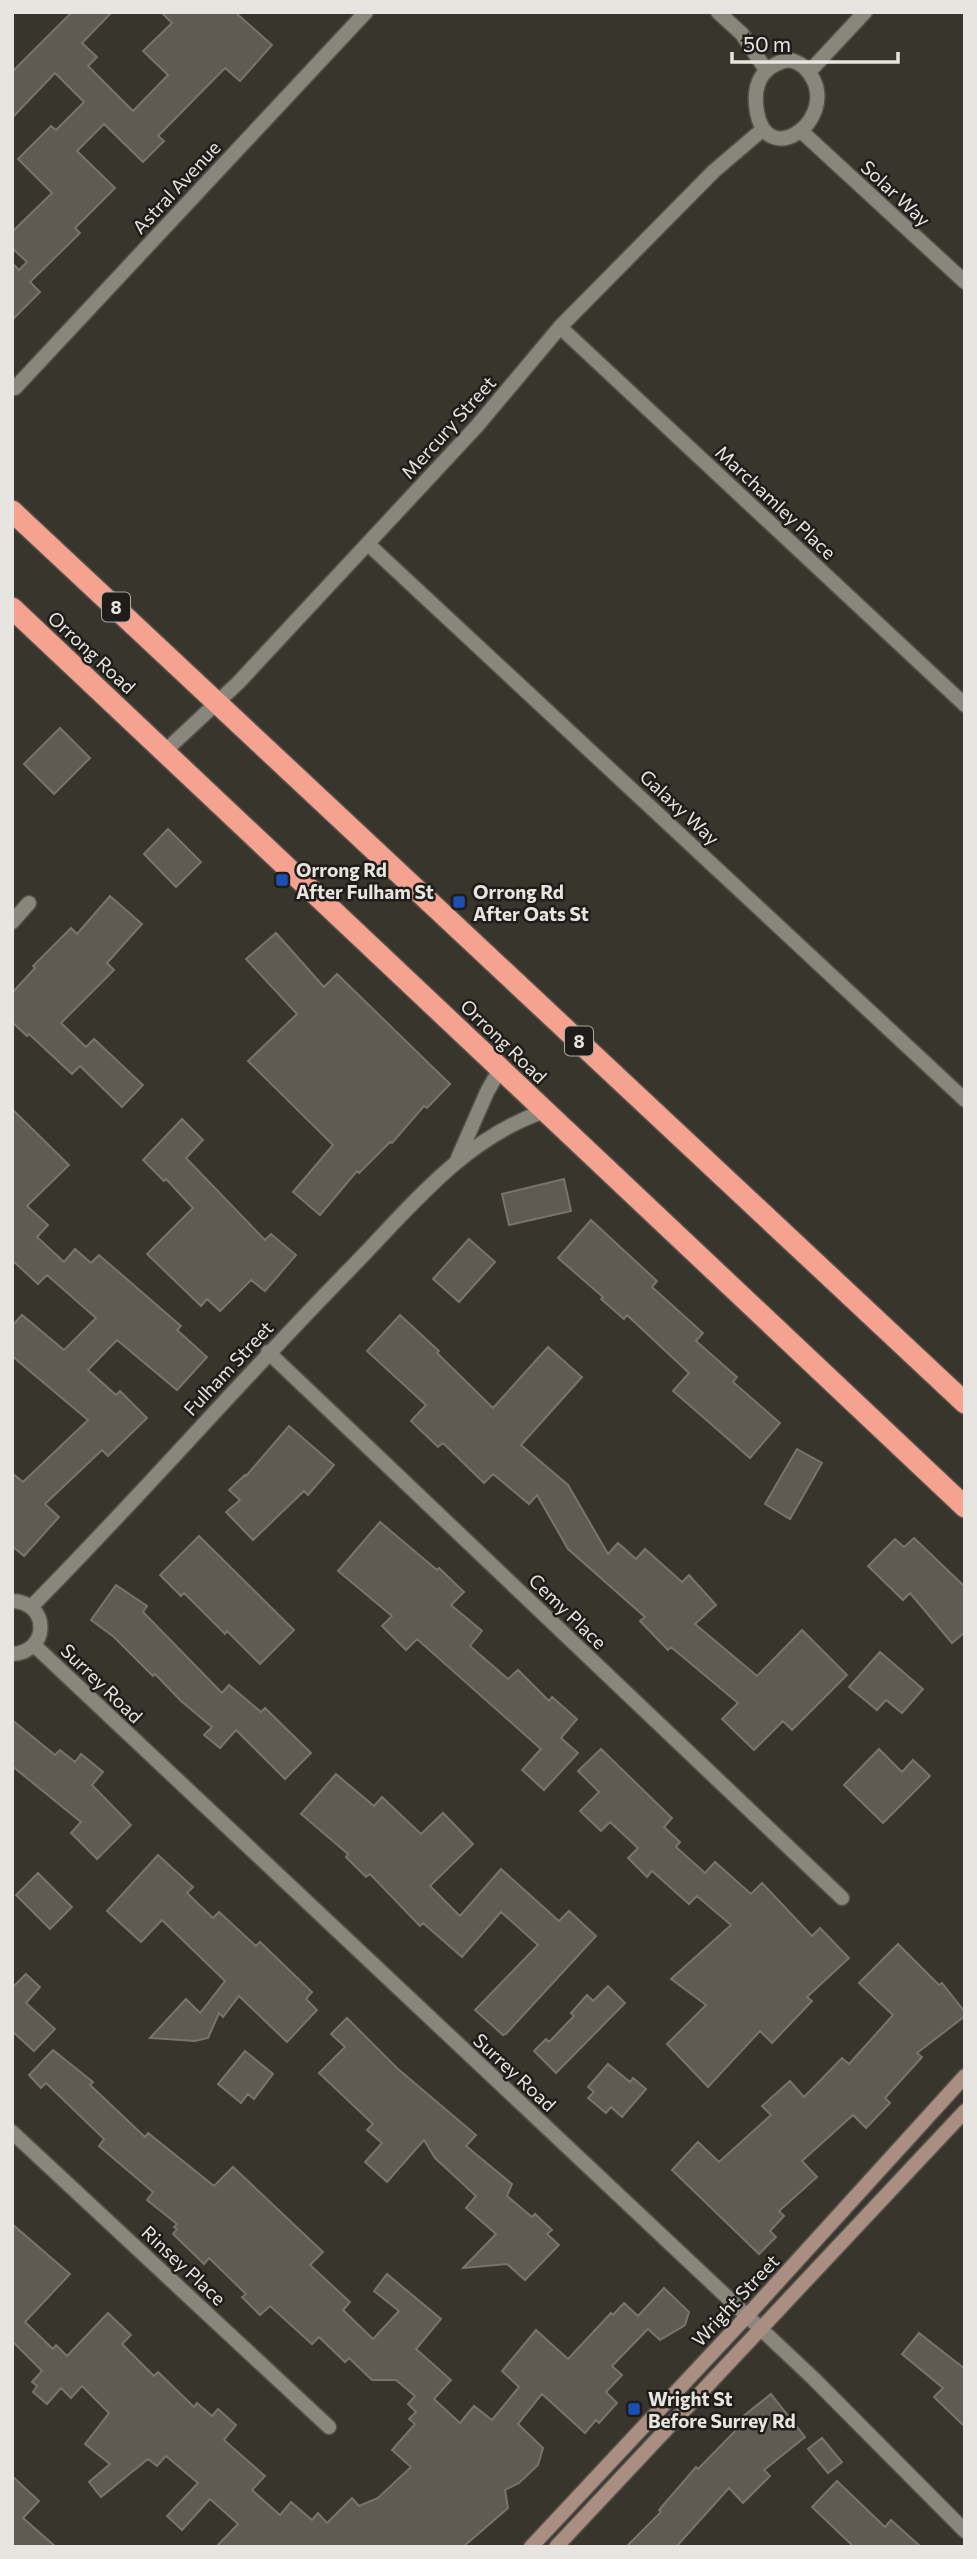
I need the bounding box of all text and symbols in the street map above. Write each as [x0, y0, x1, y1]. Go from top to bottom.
scale bar [732, 21, 898, 65]
text: 50 m [743, 31, 791, 56]
street label: Astral Avenue [127, 136, 225, 238]
street label: Solar Way [857, 155, 936, 231]
street label: Mercury Street [396, 371, 500, 483]
street label: Marchamley Place [711, 440, 841, 564]
road number: 8 [102, 592, 130, 622]
street label: Orrong Road [44, 606, 140, 698]
street label: Galaxy Way [636, 764, 725, 850]
place label: Orrong Rd After Fulham St [296, 858, 434, 903]
marker: Orrong Rd After Fulham St [274, 872, 290, 888]
place label: Orrong Rd After Oats St [473, 880, 589, 925]
marker: Orrong Rd After Oats St [451, 894, 467, 910]
street label: Orrong Road [456, 994, 552, 1088]
road number: 8 [565, 1026, 593, 1056]
street label: Fulham Street [178, 1316, 278, 1420]
street label: Cemy Place [524, 1568, 612, 1654]
street label: Surrey Road [57, 1639, 147, 1727]
street label: Surrey Road [469, 2028, 561, 2116]
street label: Rinsey Place [137, 2220, 231, 2310]
street label: Wright Street [687, 2249, 784, 2351]
place label: Wright St Before Surrey Rd [648, 2387, 796, 2432]
marker: Wright St Before Surrey Rd [626, 2401, 642, 2417]

